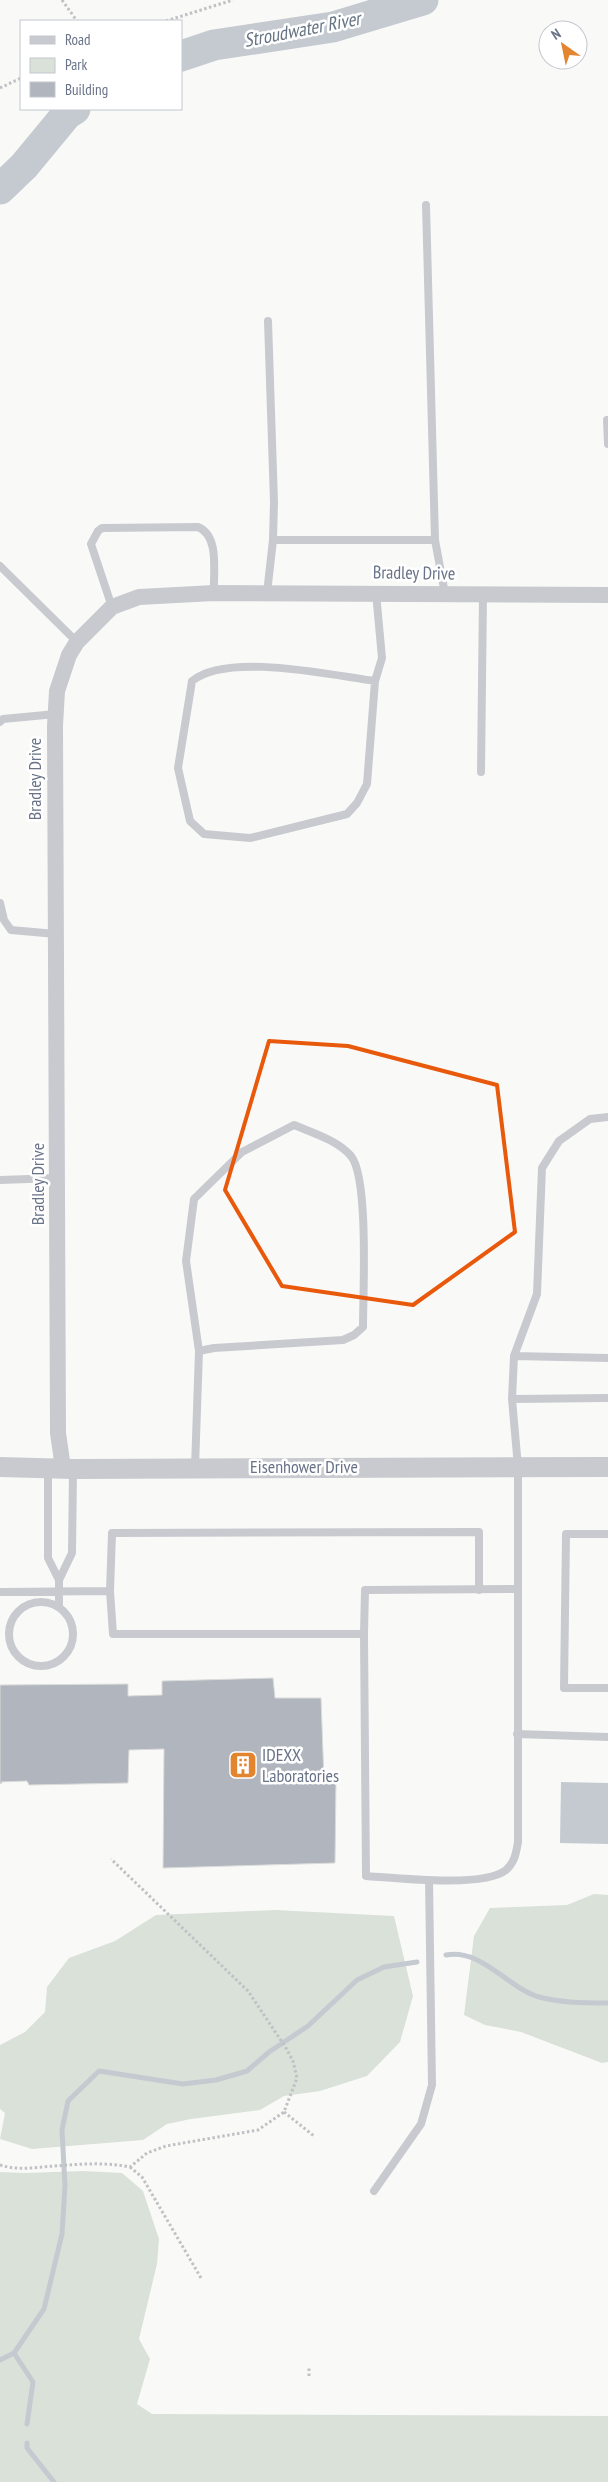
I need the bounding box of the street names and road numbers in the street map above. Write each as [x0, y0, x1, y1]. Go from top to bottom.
street label: Bradley Drive [373, 560, 455, 585]
street label: Bradley Drive [23, 738, 46, 820]
street label: Bradley Drive [26, 1143, 49, 1225]
street label: Eisenhower Drive [250, 1455, 358, 1478]

